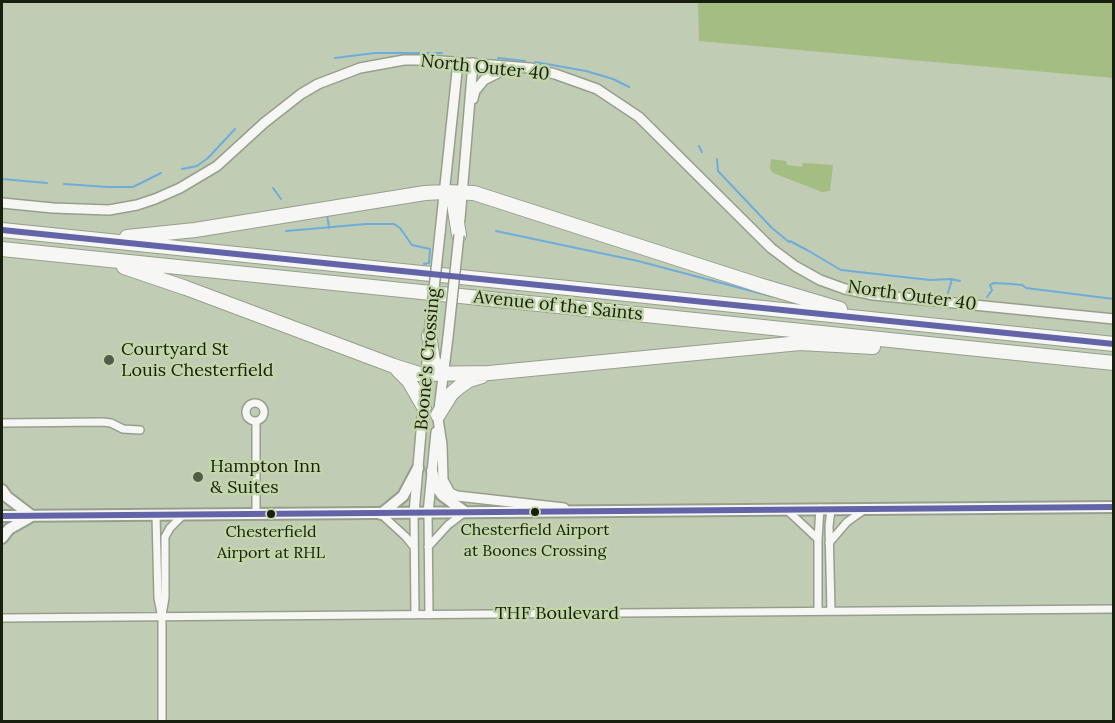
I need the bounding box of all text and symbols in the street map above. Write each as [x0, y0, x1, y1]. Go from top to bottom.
street label: North Outer 40 [419, 50, 551, 86]
street label: North Outer 40 [846, 276, 978, 316]
street label: Avenue of the Saints [472, 286, 644, 326]
street label: Boone's Crossing [411, 287, 445, 431]
place label: Courtyard St Louis Chesterfield [121, 339, 273, 382]
marker: Courtyard St Louis Chesterfield [102, 353, 116, 367]
place label: Hampton Inn & Suites [210, 456, 321, 498]
marker: Hampton Inn & Suites [191, 470, 205, 484]
marker: Chesterfield Airport at Boones Crossing [529, 506, 541, 518]
marker: Chesterfield Airport at RHL [265, 508, 277, 520]
place label: Chesterfield Airport at Boones Crossing [461, 520, 609, 558]
place label: Chesterfield Airport at RHL [217, 522, 325, 560]
street label: THF Boulevard [495, 603, 619, 625]

